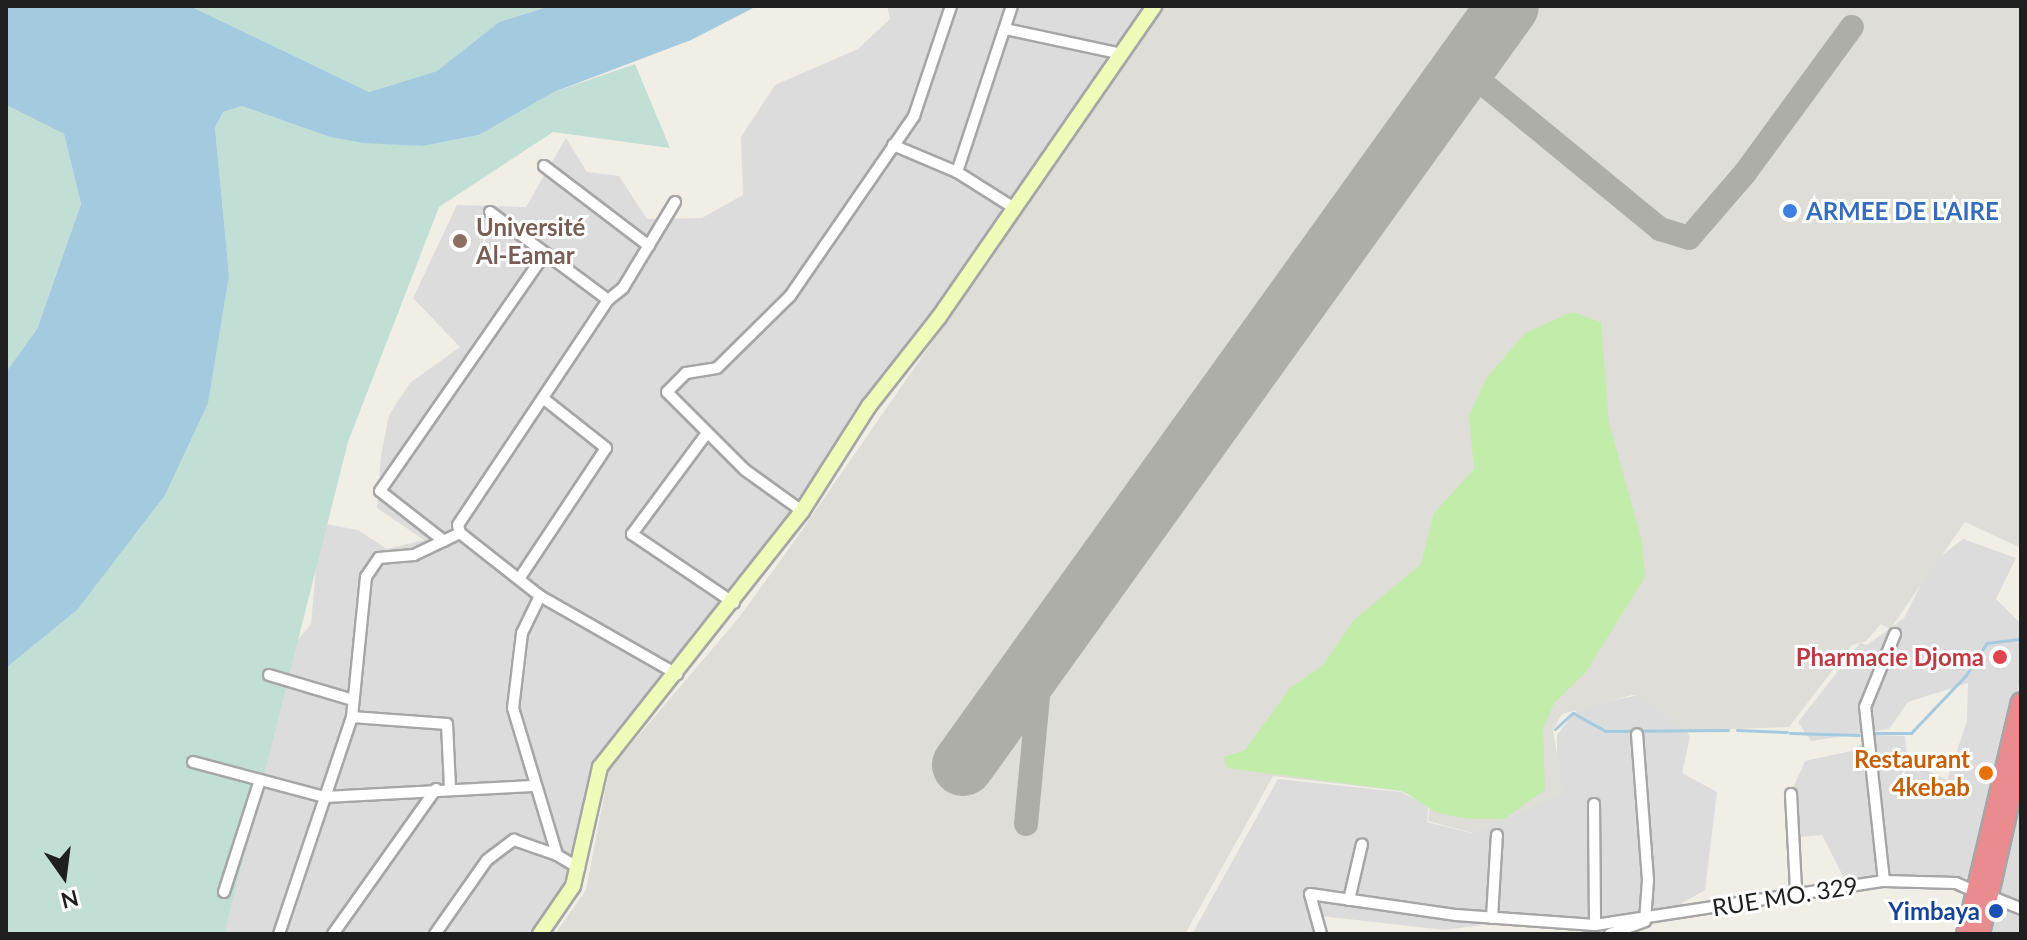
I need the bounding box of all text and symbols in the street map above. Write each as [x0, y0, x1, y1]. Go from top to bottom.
place label: ARMEE DE L'AIRE [1806, 197, 1999, 225]
marker: ARMEE DE L'AIRE [1781, 202, 1799, 220]
place label: Université Al-Eamar [476, 213, 585, 269]
marker: Université Al-Eamar [451, 232, 469, 250]
place label: Pharmacie Djoma [1796, 643, 1984, 671]
marker: Pharmacie Djoma [1991, 648, 2009, 666]
place label: Restaurant 4kebab [1854, 745, 1970, 801]
marker: Restaurant 4kebab [1977, 764, 1995, 782]
north arrow [24, 836, 104, 916]
street label: RUE MO. 329 [1710, 870, 1860, 922]
text: N [58, 885, 81, 915]
place label: Yimbaya [1888, 897, 1980, 925]
marker: Yimbaya [1987, 902, 2005, 920]

